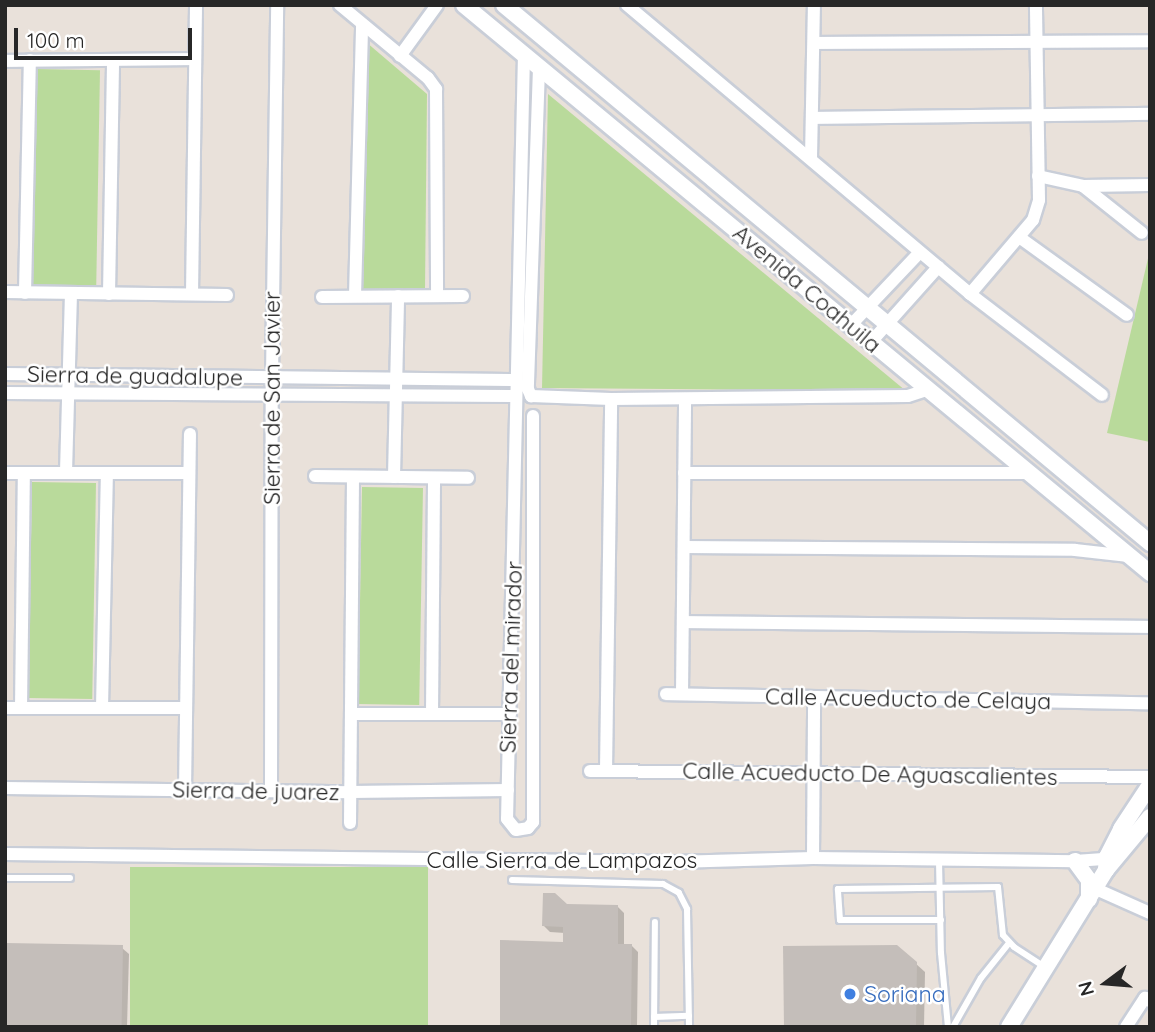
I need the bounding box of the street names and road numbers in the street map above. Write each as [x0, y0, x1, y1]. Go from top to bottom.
street label: Avenida Coahuila [727, 219, 887, 359]
street label: Sierra de San Javier [258, 291, 286, 505]
street label: Sierra de guadalupe [27, 360, 243, 392]
street label: Sierra del mirador [494, 561, 528, 753]
street label: Calle Acueducto de Celaya [765, 683, 1051, 715]
street label: Calle Acueducto De Aguascalientes [682, 757, 1058, 791]
street label: Sierra de juarez [172, 776, 340, 806]
street label: Calle Sierra de Lampazos [427, 846, 697, 874]

